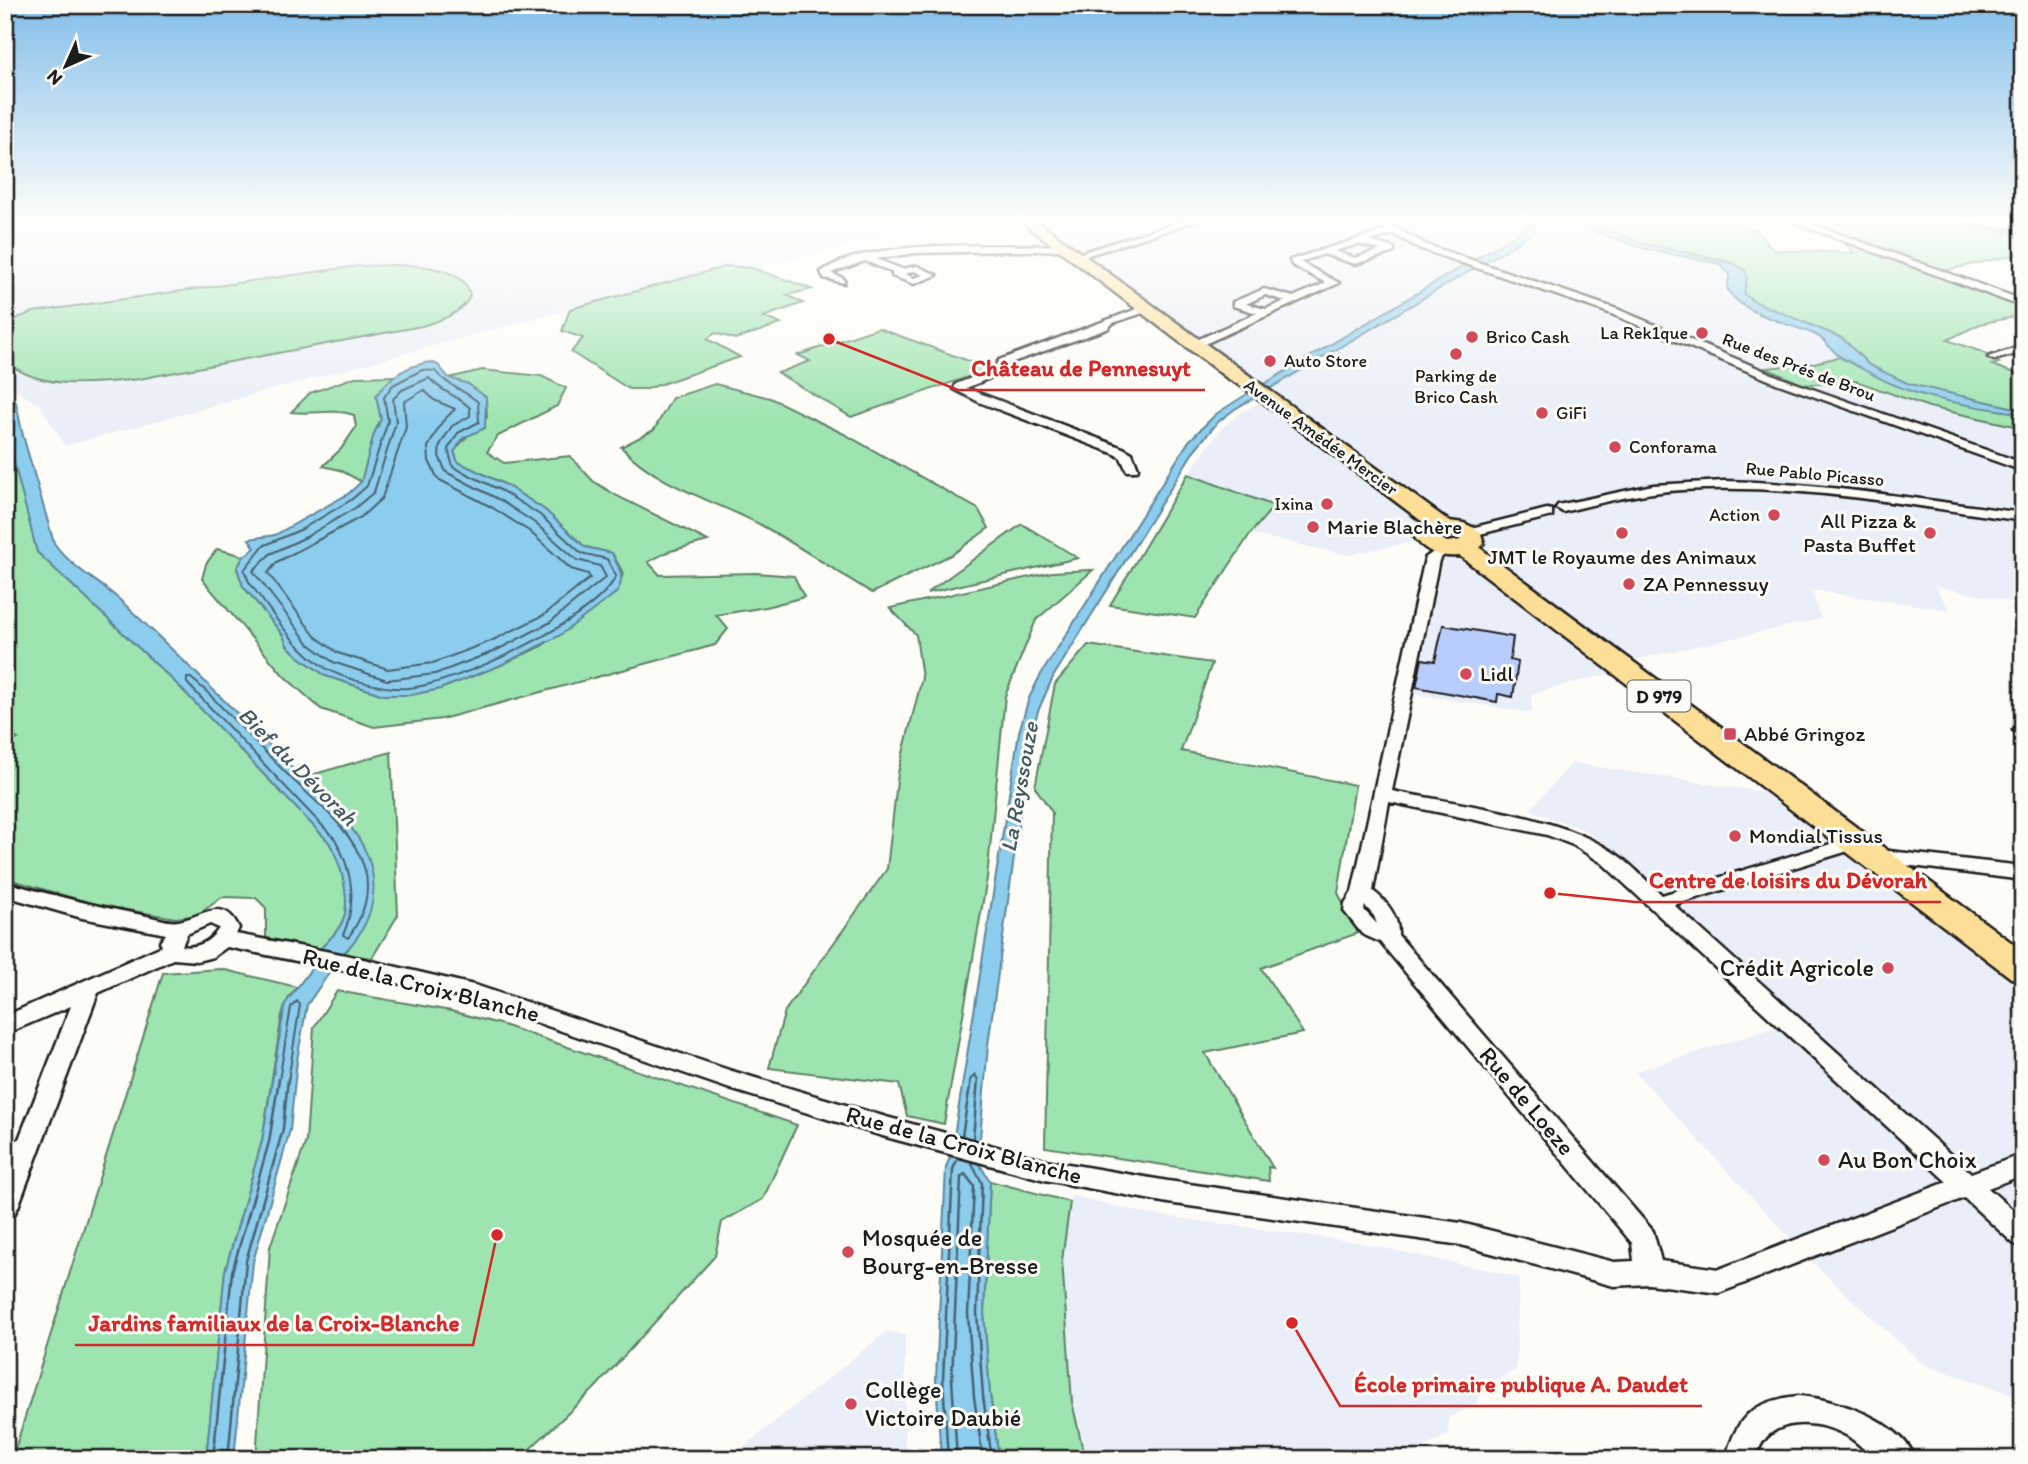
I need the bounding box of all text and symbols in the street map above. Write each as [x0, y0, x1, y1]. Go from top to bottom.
north arrow [32, 32, 102, 102]
text: N [42, 65, 67, 90]
place label: La Rek1que [1600, 322, 1688, 344]
marker: La Rek1que [1694, 325, 1710, 341]
place label: Brico Cash [1486, 326, 1570, 348]
street label: Rue des Prés de Brou [1719, 328, 1879, 406]
marker: Brico Cash [1464, 329, 1480, 345]
callout: Château de Pennesuyt [958, 346, 1205, 390]
marker: Parking de Brico Cash [1448, 346, 1464, 362]
place label: Auto Store [1284, 350, 1367, 372]
marker: Auto Store [1262, 353, 1278, 369]
text: Château de Pennesuyt [971, 354, 1191, 382]
place label: Parking de Brico Cash [1414, 365, 1498, 408]
street label: Avenue Amédée Mercier [1240, 374, 1403, 501]
place label: GiFi [1556, 402, 1587, 424]
marker: GiFi [1534, 405, 1550, 421]
place label: Conforama [1629, 436, 1718, 458]
marker: Conforama [1607, 439, 1623, 455]
street label: Rue Pablo Picasso [1745, 457, 1885, 491]
place label: Ixina [1274, 493, 1313, 515]
marker: Ixina [1319, 496, 1335, 512]
place label: Action [1709, 504, 1760, 526]
marker: Action [1766, 507, 1782, 523]
place label: All Pizza & Pasta Buffet [1803, 508, 1916, 557]
place label: Marie Blachère [1327, 514, 1462, 539]
marker: Marie Blachère [1305, 519, 1321, 535]
marker: JMT le Royaume des Animaux [1614, 525, 1630, 541]
marker: All Pizza & Pasta Buffet [1922, 525, 1938, 541]
place label: JMT le Royaume des Animaux [1488, 544, 1756, 569]
place label: ZA Pennessuy [1643, 571, 1769, 596]
marker: ZA Pennessuy [1621, 576, 1637, 592]
place label: Lidl [1480, 661, 1514, 686]
marker: Lidl [1458, 666, 1474, 682]
road number: D 979 [1628, 680, 1690, 712]
water label: Bief du Dévorah [233, 701, 363, 831]
water label: La Reyssouze [994, 719, 1044, 854]
place label: Abbé Gringoz [1744, 721, 1865, 746]
marker: Abbé Gringoz [1722, 726, 1738, 742]
place label: Mondial Tissus [1749, 823, 1883, 848]
marker: Mondial Tissus [1727, 828, 1743, 844]
callout: Centre de loisirs du Dévorah [1635, 858, 1941, 902]
text: Centre de loisirs du Dévorah [1649, 866, 1928, 894]
street label: Rue de la Croix Blanche [300, 941, 543, 1028]
place label: Crédit Agricole [1720, 953, 1874, 982]
marker: Crédit Agricole [1880, 960, 1896, 976]
street label: Rue de Loeze [1473, 1040, 1581, 1161]
street label: Rue de la Croix Blanche [843, 1099, 1085, 1190]
place label: Au Bon Choix [1838, 1145, 1977, 1174]
marker: Au Bon Choix [1816, 1152, 1832, 1168]
place label: Mosquée de Bourg-en-Bresse [862, 1223, 1038, 1280]
marker: Mosquée de Bourg-en-Bresse [840, 1244, 856, 1260]
callout: Jardins familiaux de la Croix-Blanche [75, 1301, 473, 1345]
text: Jardins familiaux de la Croix-Blanche [88, 1309, 459, 1337]
callout: École primaire publique A. Daudet [1340, 1362, 1702, 1406]
text: École primaire publique A. Daudet [1354, 1370, 1688, 1398]
place label: Collège Victoire Daubié [865, 1375, 1021, 1432]
marker: Collège Victoire Daubié [843, 1396, 859, 1412]

